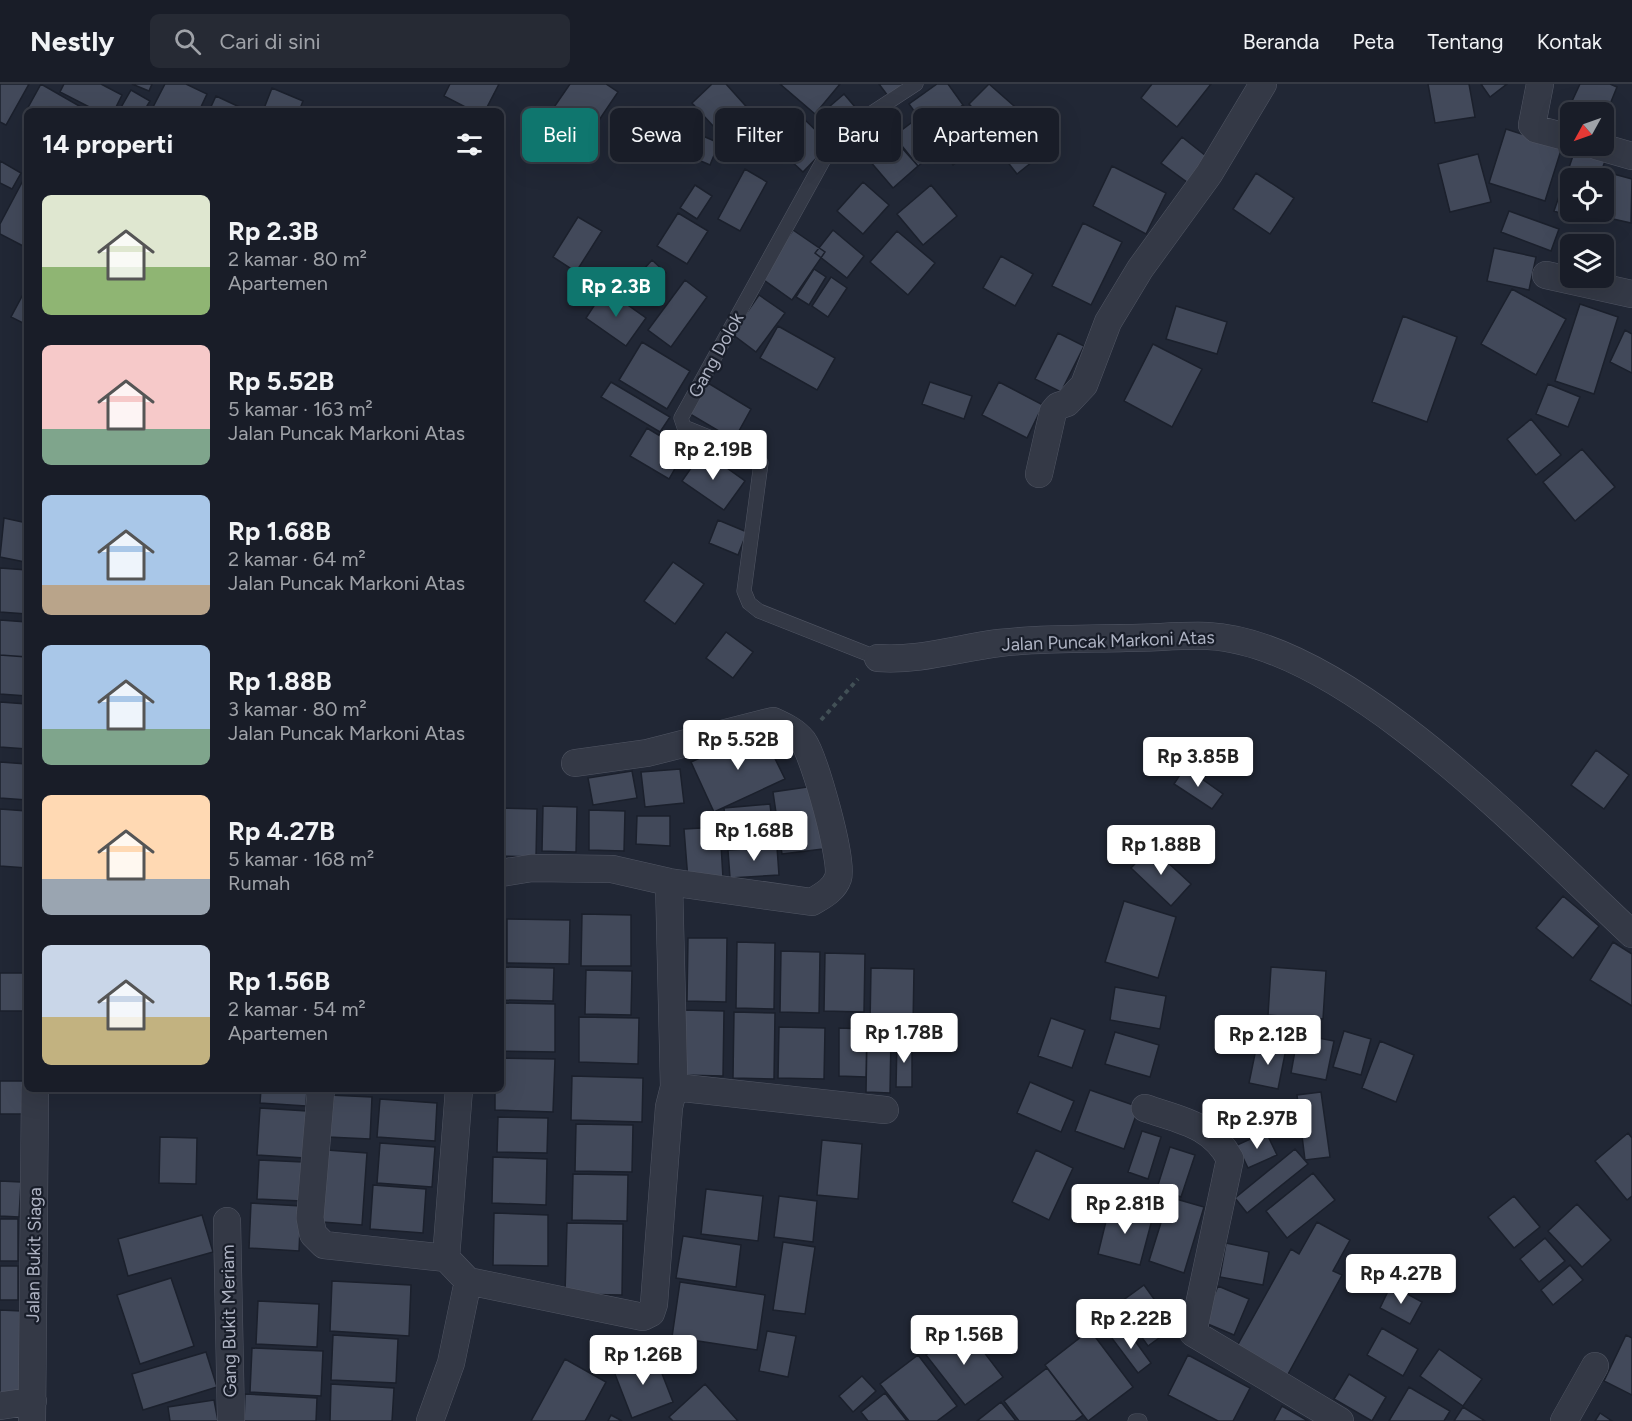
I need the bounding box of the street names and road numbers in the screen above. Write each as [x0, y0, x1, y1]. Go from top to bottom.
street label: Gang Dolok [684, 308, 749, 401]
street label: Jalan Puncak Markoni Atas [1001, 626, 1215, 656]
street label: Jalan Bukit Siaga [22, 1187, 46, 1323]
street label: Gang Bukit Meriam [217, 1244, 241, 1398]

